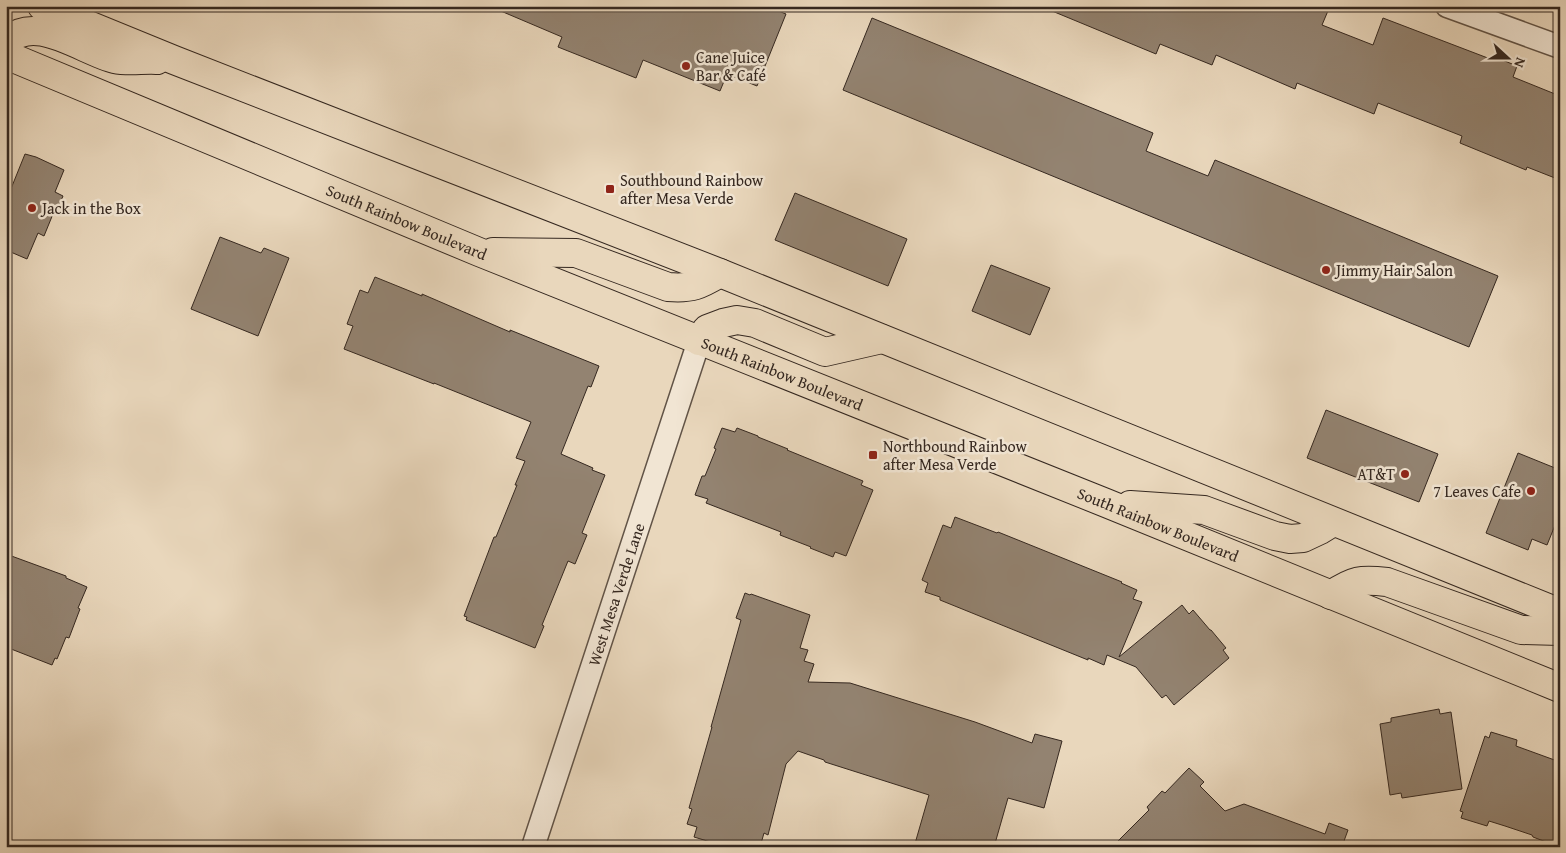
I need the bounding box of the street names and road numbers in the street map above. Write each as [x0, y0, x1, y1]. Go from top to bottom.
street label: South Rainbow Boulevard [323, 178, 491, 266]
street label: South Rainbow Boulevard [698, 330, 867, 417]
street label: South Rainbow Boulevard [1074, 481, 1243, 568]
street label: West Mesa Verde Lane [581, 520, 651, 669]

